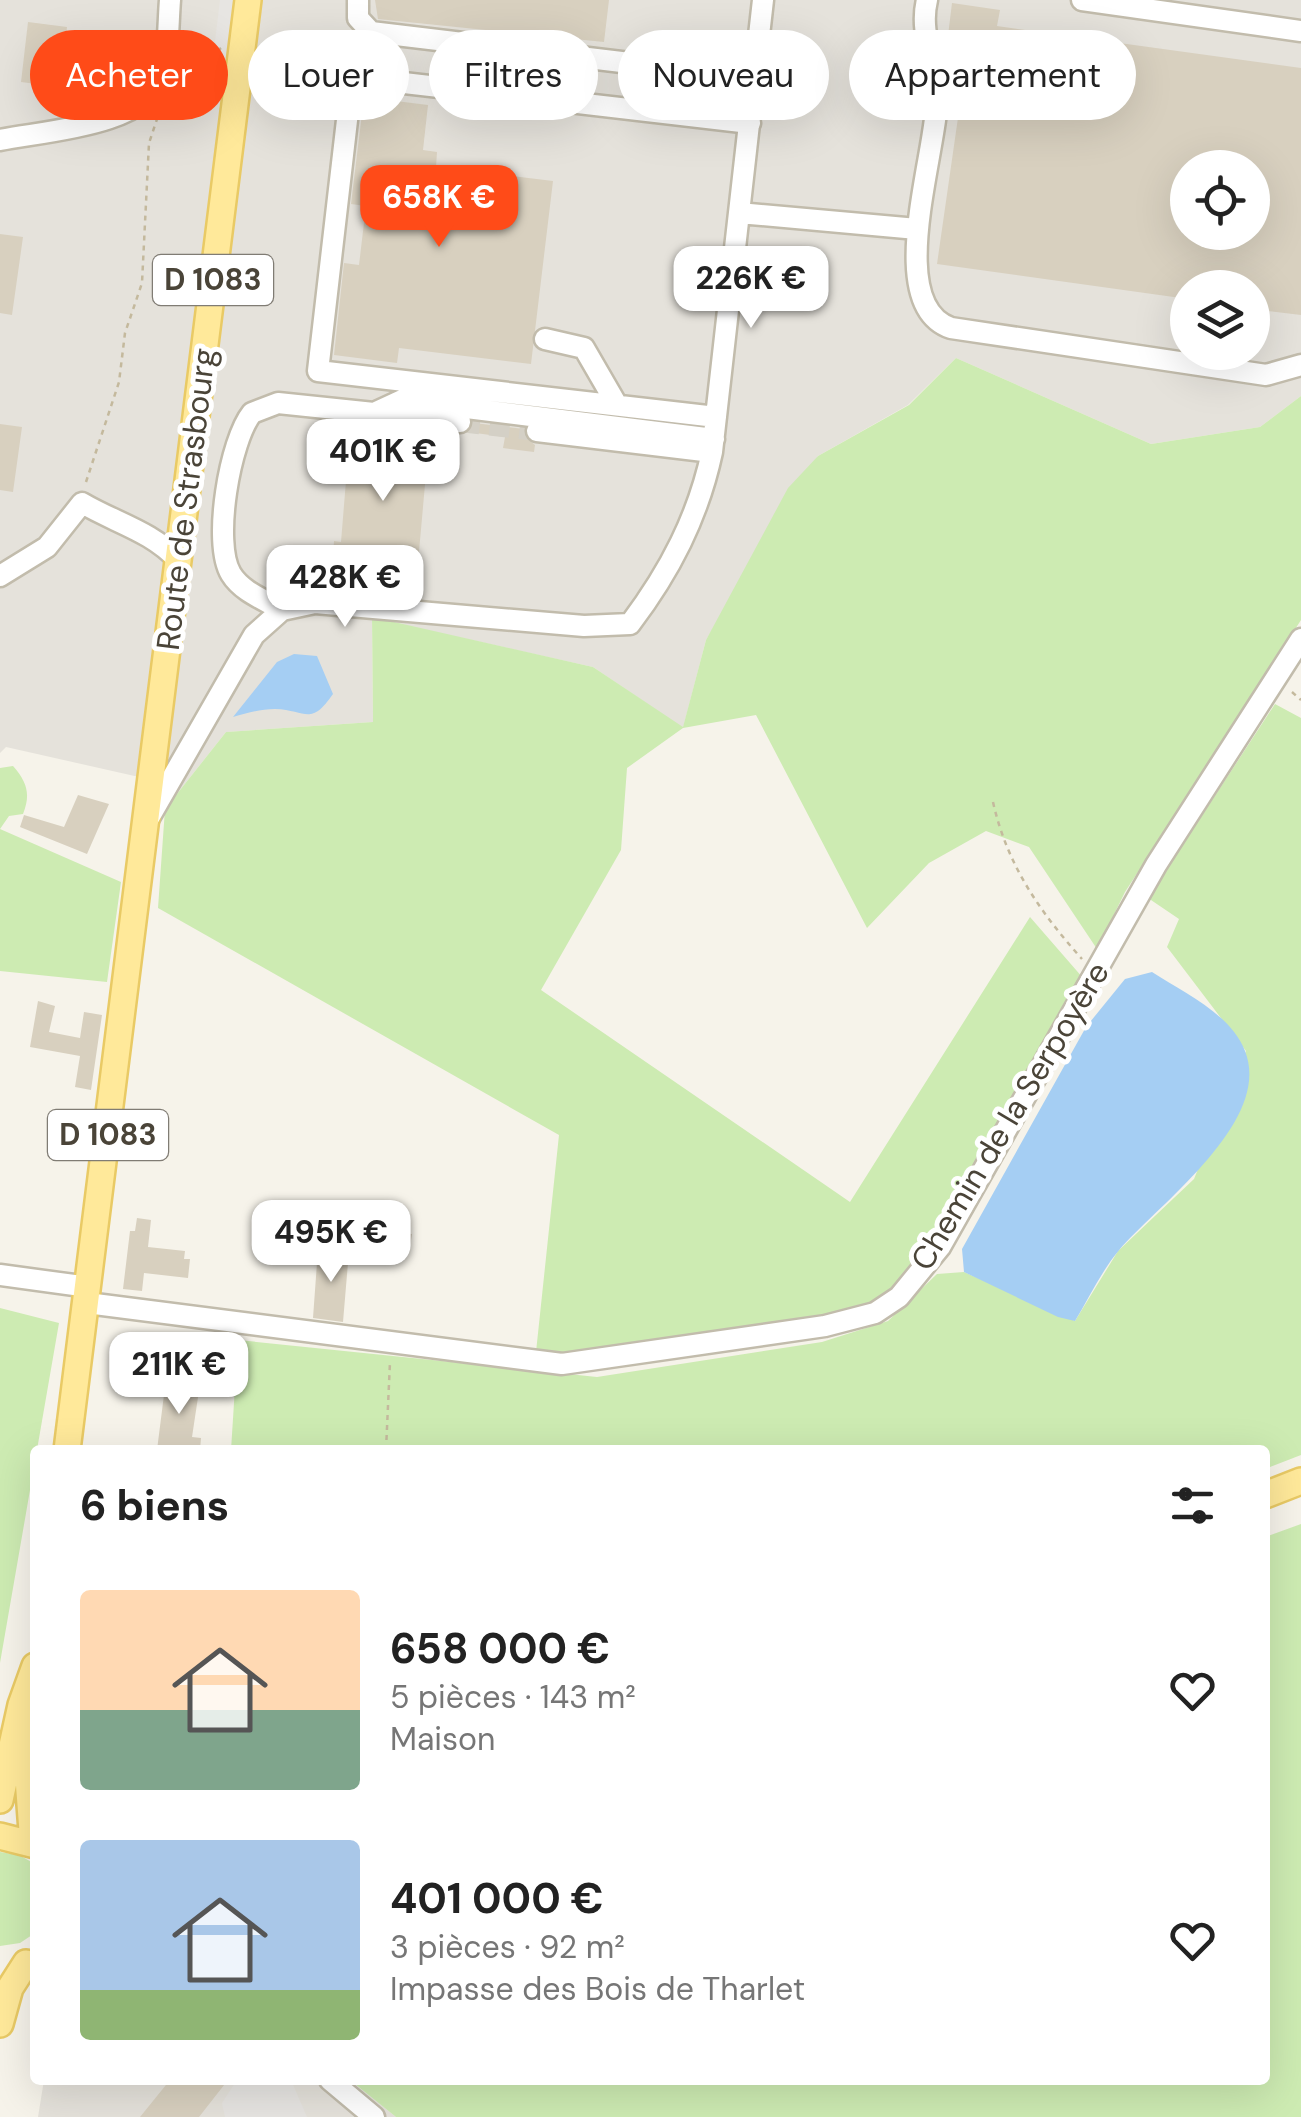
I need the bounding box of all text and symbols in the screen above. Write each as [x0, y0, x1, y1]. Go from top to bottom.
chip: Acheter [30, 30, 228, 120]
chip: Louer [248, 30, 409, 120]
chip: Filtres [429, 30, 598, 120]
chip: Nouveau [618, 30, 829, 120]
chip: Appartement [849, 30, 1136, 120]
map controls [1170, 150, 1270, 370]
button: locate [1170, 150, 1270, 250]
pin: 658K € [358, 165, 520, 250]
text: 658K € [382, 176, 496, 218]
pin: 226K € [670, 246, 832, 331]
road number: D 1083 [153, 255, 273, 305]
text: 226K € [696, 257, 806, 299]
button: layers [1170, 270, 1270, 370]
street label: Route de Strasbourg [147, 346, 225, 652]
pin: 401K € [302, 419, 464, 504]
text: 401K € [329, 430, 437, 472]
pin: 428K € [264, 545, 426, 630]
text: 428K € [289, 556, 402, 598]
street label: Chemin de la Serpoyère [901, 954, 1119, 1278]
road number: D 1083 [48, 1110, 168, 1160]
pin: 495K € [250, 1200, 412, 1285]
text: 495K € [274, 1211, 388, 1253]
pin: 211K € [98, 1332, 260, 1417]
text: 211K € [131, 1343, 227, 1385]
text: 6 biens [80, 1478, 229, 1533]
icon: filters [1165, 1478, 1220, 1533]
text: 658 000 € [390, 1621, 610, 1676]
icon: home [160, 1630, 280, 1750]
icon: heart [1165, 1663, 1220, 1718]
text: 5 pièces · 143 m² [390, 1676, 636, 1718]
text: Maison [390, 1718, 495, 1760]
text: 401 000 € [390, 1871, 604, 1926]
icon: home [160, 1880, 280, 2000]
icon: heart [1165, 1913, 1220, 1968]
text: 3 pièces · 92 m² [390, 1926, 625, 1968]
text: Impasse des Bois de Tharlet [390, 1968, 805, 2010]

